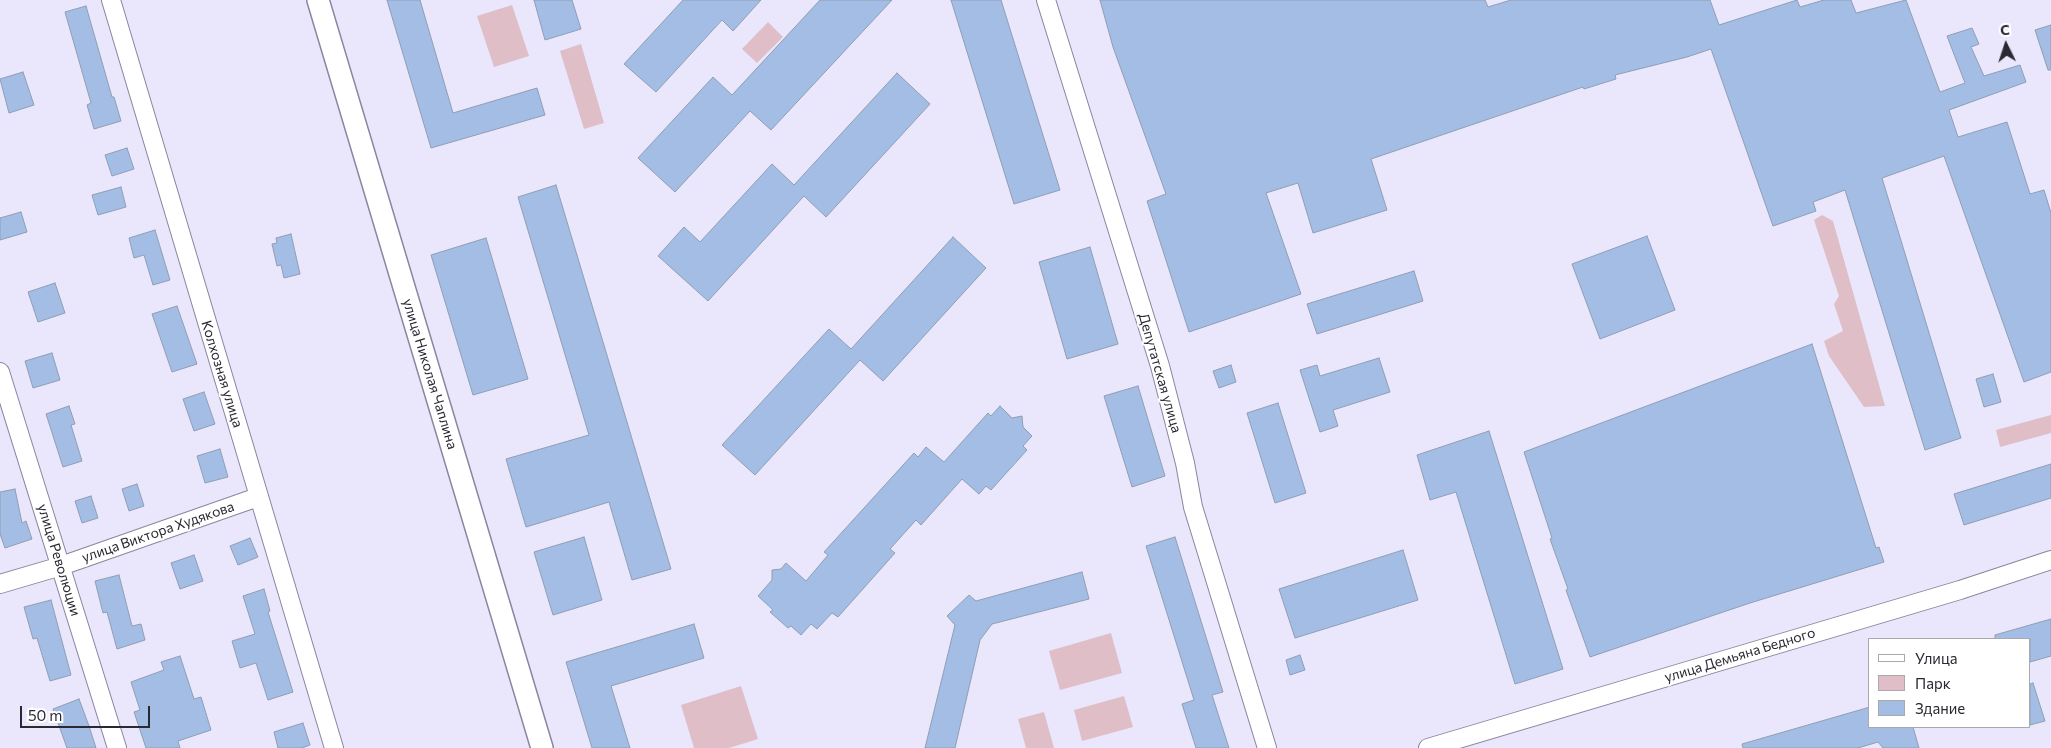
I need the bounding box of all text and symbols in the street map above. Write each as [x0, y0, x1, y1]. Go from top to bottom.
north arrow [1981, 20, 2031, 70]
text: С [2000, 21, 2010, 38]
street label: улица Николая Чаплина [399, 297, 461, 451]
street label: Депутатская улица [1135, 311, 1185, 435]
street label: Колхозная улица [198, 318, 246, 430]
street label: улица Виктора Худякова [80, 498, 236, 566]
street label: улица Революции [34, 502, 84, 618]
street label: улица Демьяна Бедного [1663, 624, 1817, 686]
legend [1868, 638, 2031, 728]
text: Улица [1915, 649, 1957, 667]
text: Парк [1915, 674, 1951, 692]
scale bar [22, 696, 152, 728]
text: Здание [1915, 699, 1965, 717]
text: 50 m [28, 706, 62, 724]

